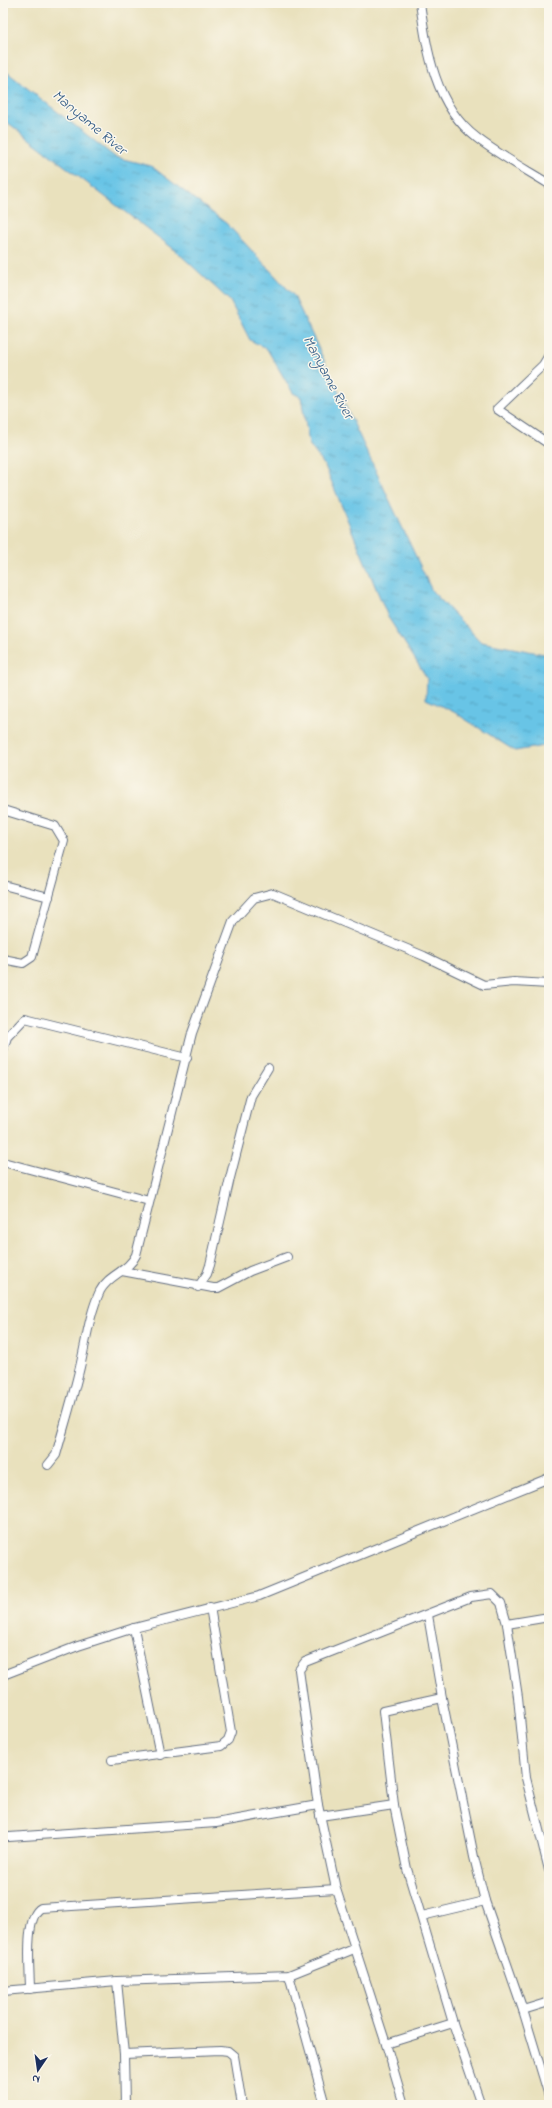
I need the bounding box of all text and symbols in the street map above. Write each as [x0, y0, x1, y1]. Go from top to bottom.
water label: Manyame River [46, 85, 133, 163]
water label: Manyame River [296, 332, 360, 426]
north arrow [18, 2050, 58, 2090]
text: N [31, 2070, 41, 2087]

